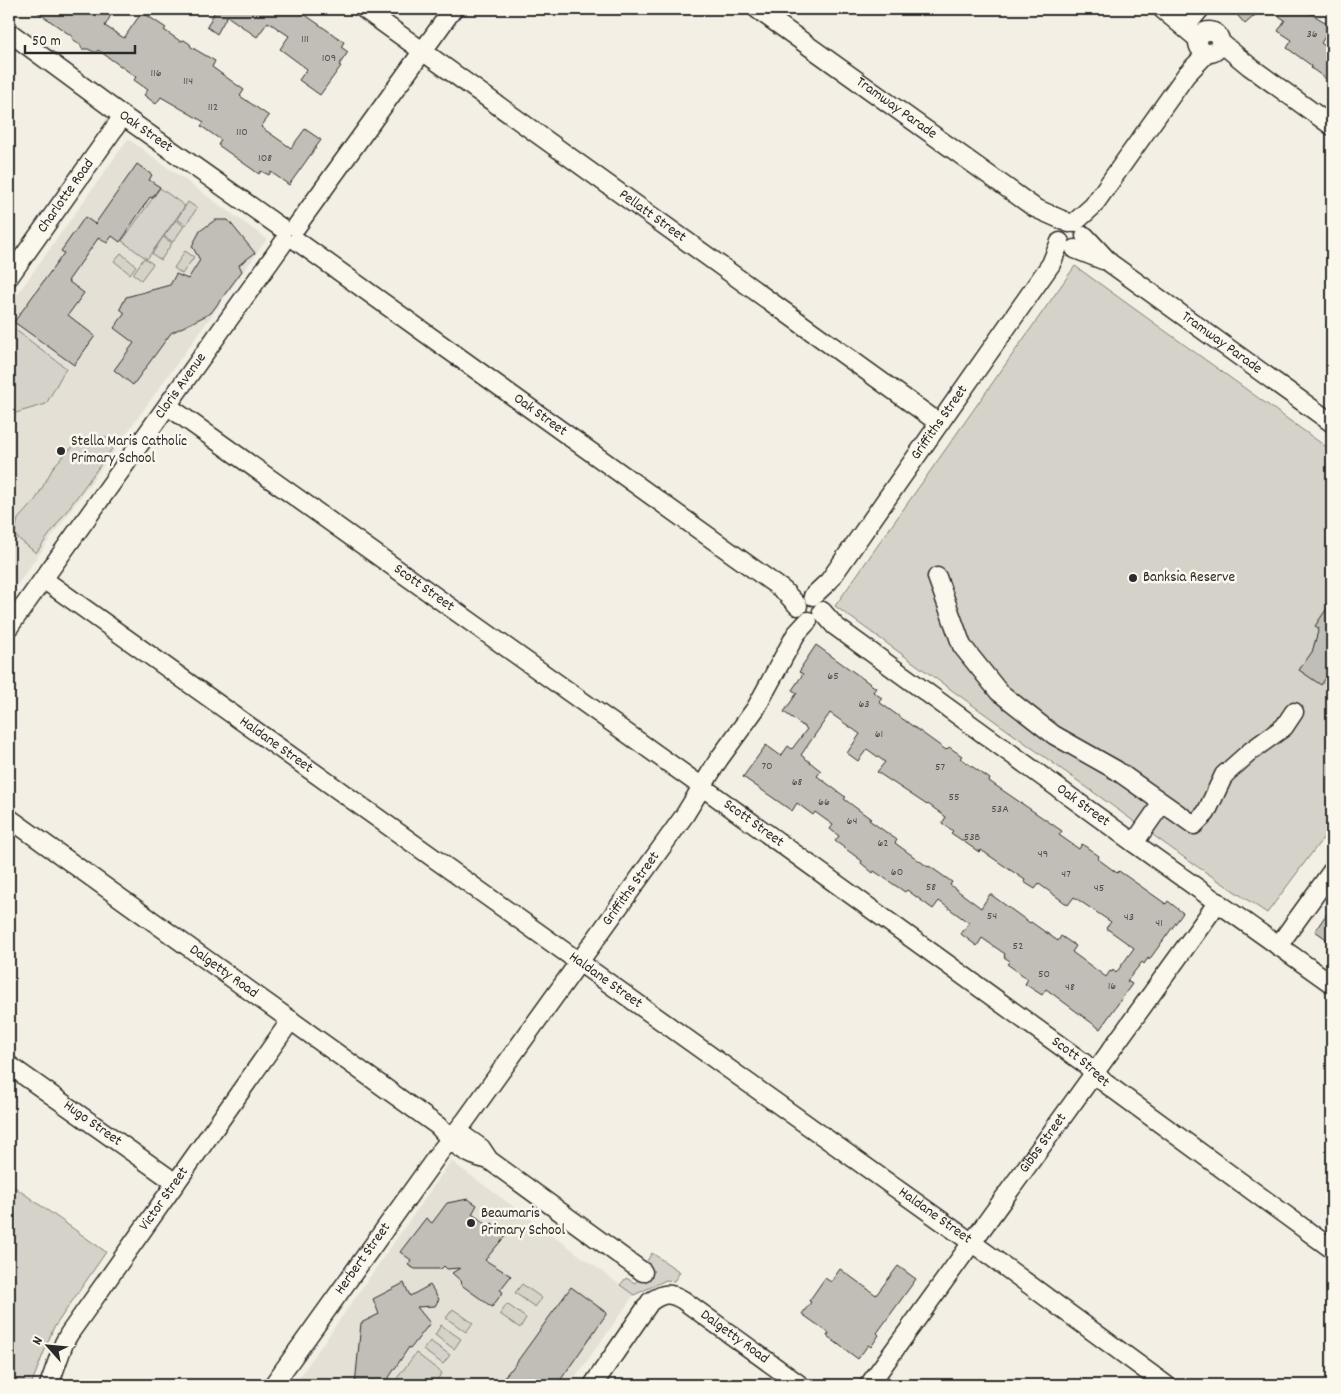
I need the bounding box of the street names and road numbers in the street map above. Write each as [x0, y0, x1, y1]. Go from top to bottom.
street label: Tramway Parade [851, 72, 942, 145]
street label: Oak Street [114, 105, 177, 159]
street label: Charlotte Road [32, 155, 100, 238]
street label: Pellatt Street [614, 185, 691, 249]
street label: Tramway Parade [1176, 306, 1267, 380]
street label: Cloris Avenue [150, 348, 213, 424]
street label: Griffiths Street [906, 381, 974, 465]
street label: Oak Street [508, 388, 572, 443]
street label: Scott Street [389, 559, 459, 618]
street label: Haldane Street [234, 711, 317, 779]
street label: Oak Street [1051, 779, 1115, 833]
street label: Scott Street [718, 794, 789, 853]
street label: Griffiths Street [597, 847, 666, 931]
street label: Dalgetty Road [184, 940, 262, 1004]
street label: Haldane Street [564, 947, 647, 1015]
street label: Scott Street [1046, 1032, 1114, 1094]
street label: Hugo Street [58, 1095, 127, 1153]
street label: Gibbs Street [1014, 1108, 1073, 1178]
street label: Victor Street [134, 1162, 195, 1236]
street label: Haldane Street [893, 1182, 977, 1250]
street label: Herbert Street [330, 1218, 397, 1300]
street label: Dalgetty Road [695, 1305, 773, 1370]

